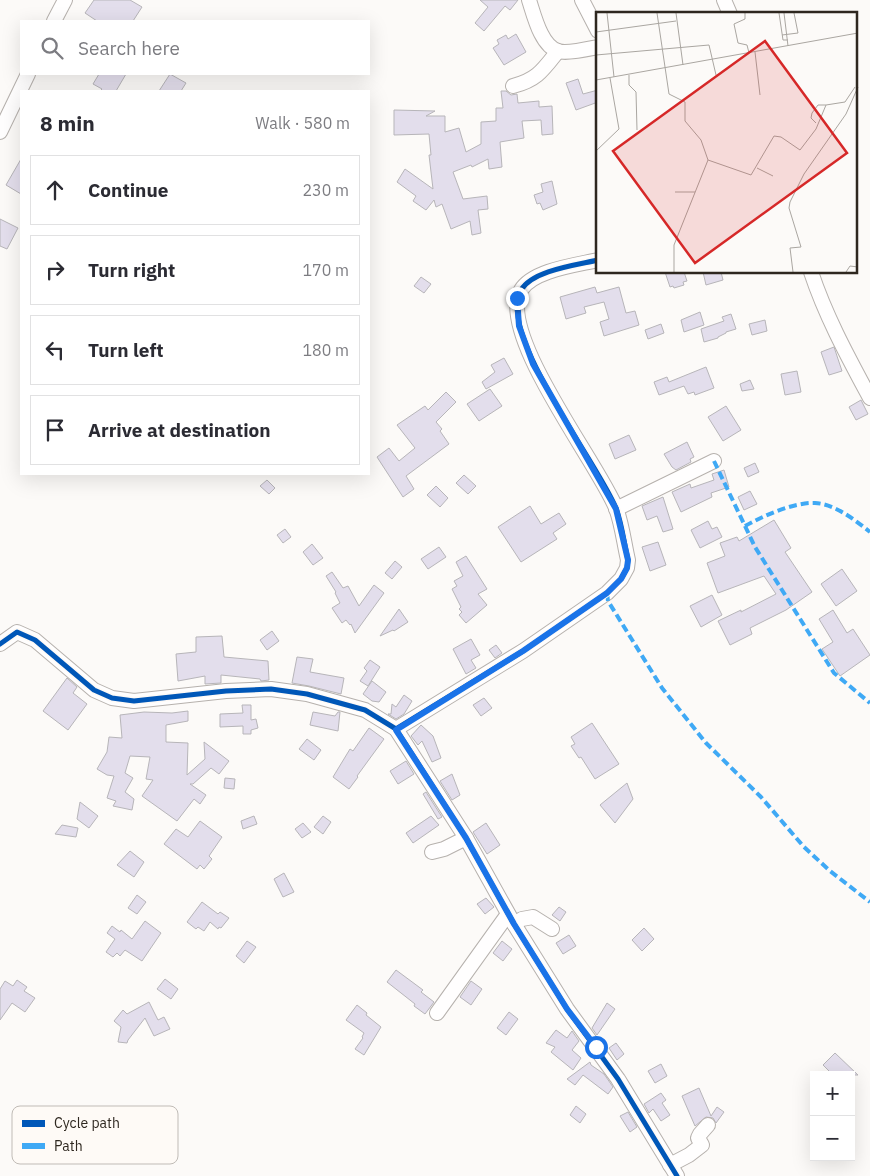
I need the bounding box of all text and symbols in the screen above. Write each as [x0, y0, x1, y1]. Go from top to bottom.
inset map [596, 12, 858, 274]
search box [20, 20, 370, 75]
icon: search [38, 34, 66, 62]
text: Search here [78, 36, 180, 60]
text: 8 min [40, 109, 95, 137]
text: Walk · 580 m [255, 113, 350, 133]
icon: ahead [41, 176, 69, 204]
text: Continue [88, 178, 168, 202]
text: 230 m [302, 180, 349, 200]
icon: right [41, 256, 69, 284]
text: Turn right [88, 258, 175, 282]
text: 170 m [302, 260, 349, 280]
route end [506, 287, 529, 310]
icon: left [41, 336, 69, 364]
text: Turn left [88, 338, 164, 362]
text: 180 m [302, 340, 349, 360]
icon: arrive [41, 416, 69, 444]
text: Arrive at destination [88, 418, 271, 442]
route start [585, 1036, 608, 1059]
map controls [810, 1071, 855, 1161]
button: + [810, 1071, 855, 1116]
legend [12, 1106, 178, 1164]
text: Cycle path [54, 1114, 120, 1132]
button: − [810, 1116, 855, 1161]
text: Path [54, 1137, 83, 1155]

